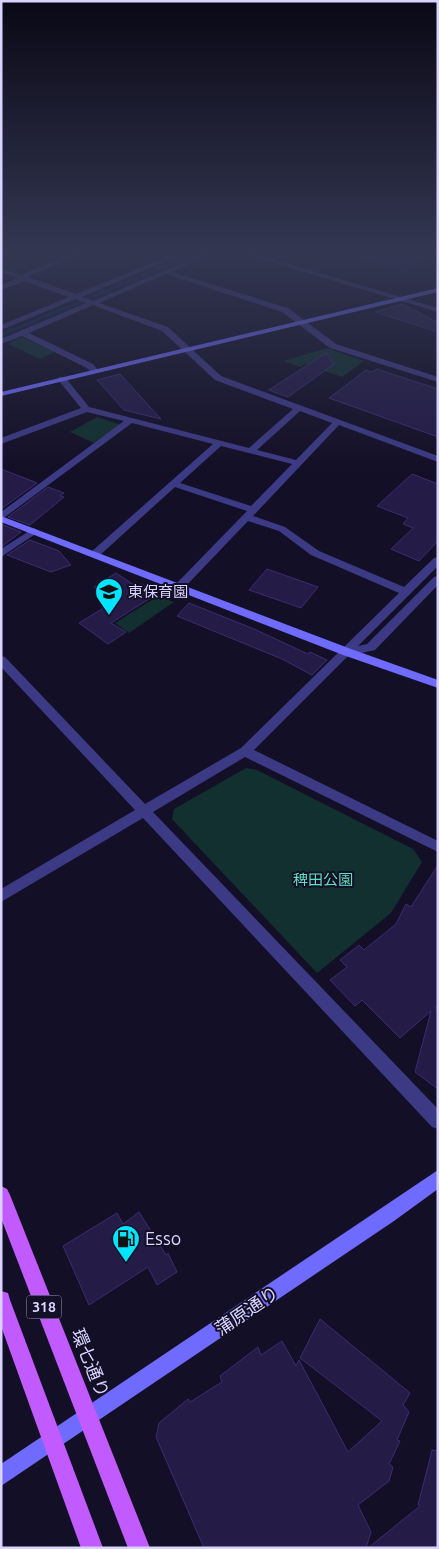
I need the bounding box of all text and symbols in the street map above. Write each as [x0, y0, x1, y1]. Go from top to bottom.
school or university icon: 東保育園 [94, 577, 124, 616]
place label: 東保育園 [128, 583, 188, 600]
park label: 稗田公園 [293, 871, 353, 888]
fuel station icon: Esso [111, 1224, 141, 1263]
place label: Esso [145, 1228, 181, 1248]
street label: 蒲原通り [211, 1282, 282, 1339]
road number: 318 [27, 1295, 62, 1318]
street label: 環七通り [68, 1326, 114, 1400]

